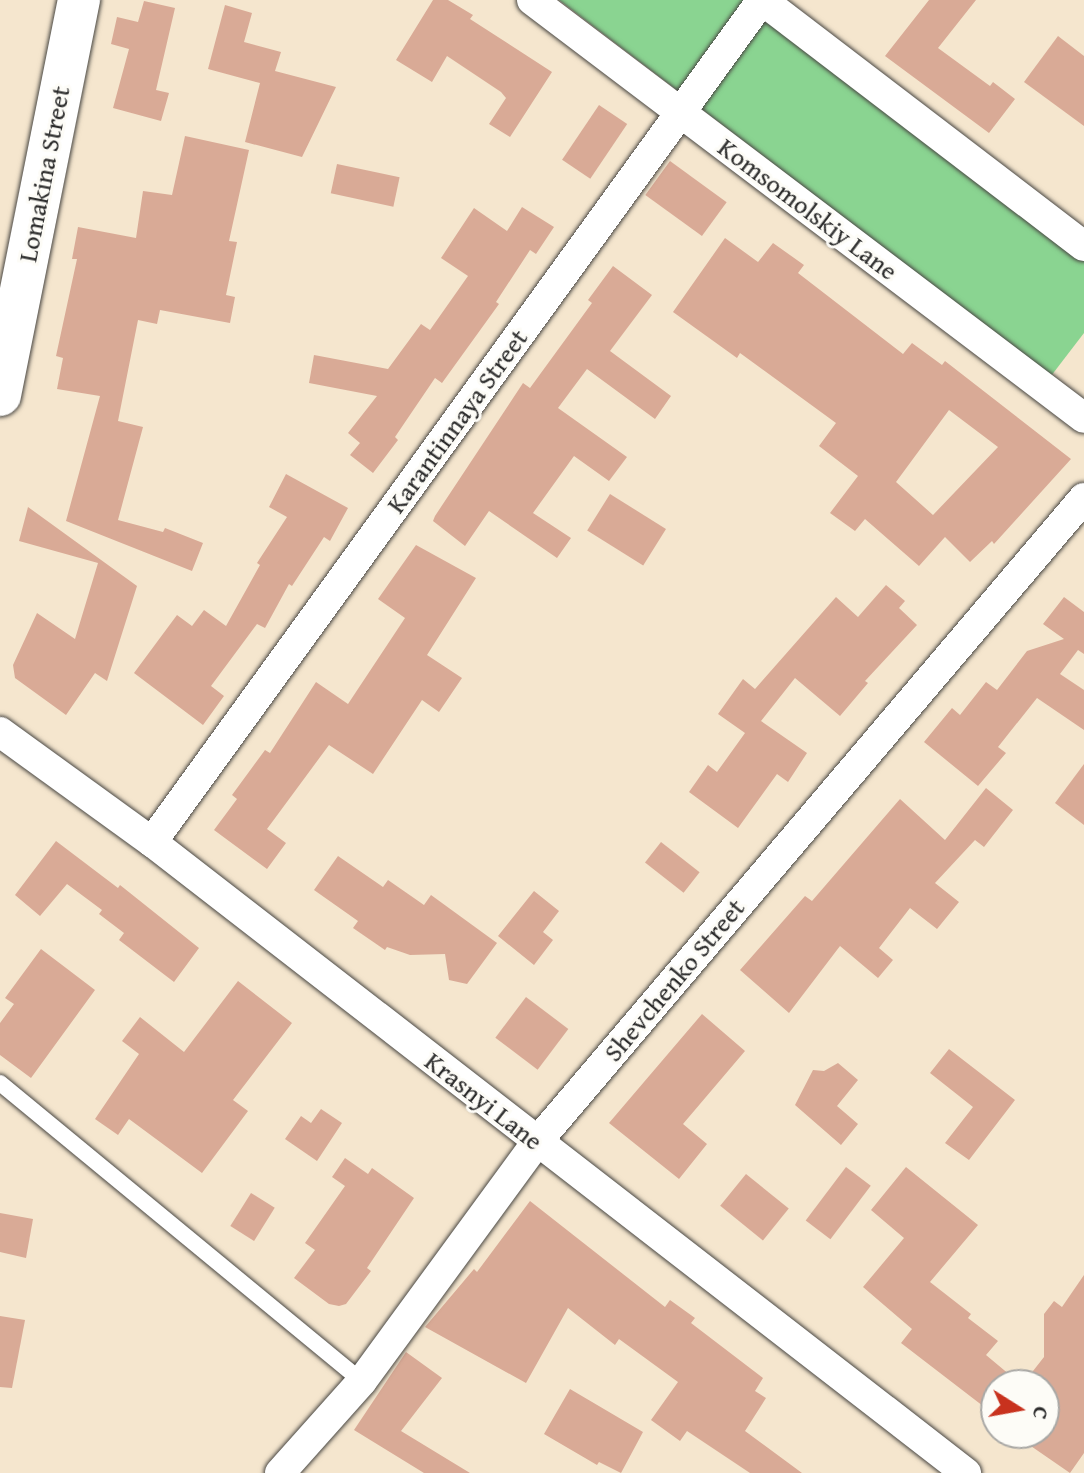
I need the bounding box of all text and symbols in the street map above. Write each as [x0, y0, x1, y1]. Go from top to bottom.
street label: Lomakina Street [12, 83, 76, 265]
street label: Komsomolskiy Lane [712, 131, 904, 287]
street label: Karantinnaya Street [380, 323, 534, 519]
street label: Shevchenko Street [597, 892, 751, 1068]
street label: Krasnyi Lane [419, 1045, 549, 1157]
north arrow [980, 1369, 1060, 1449]
text: С [1025, 1404, 1058, 1422]

